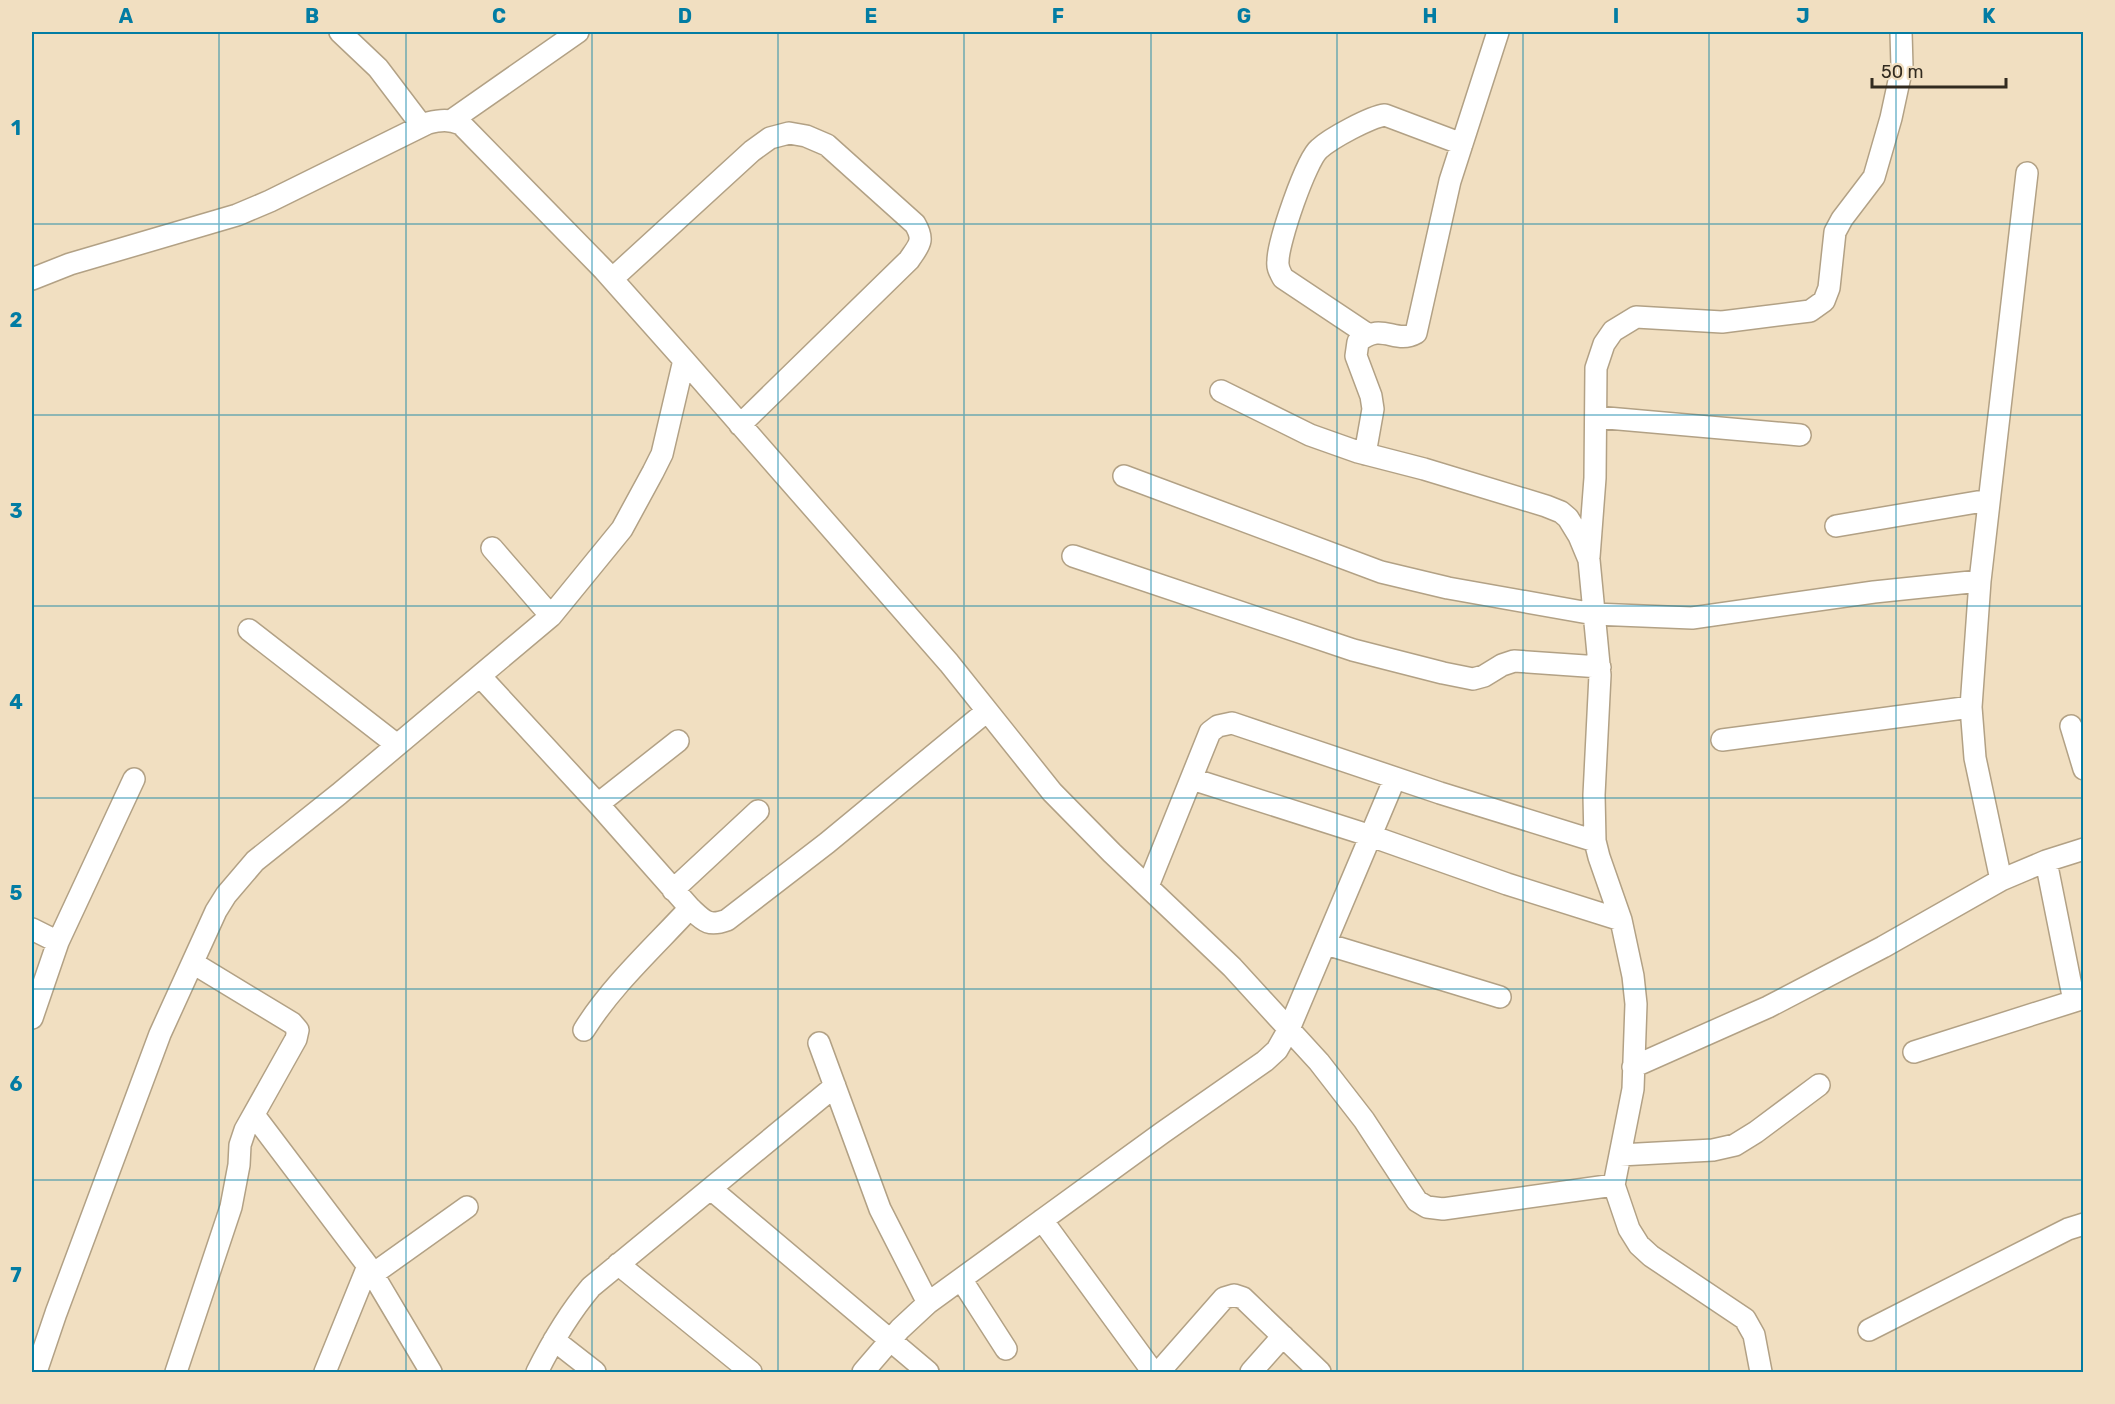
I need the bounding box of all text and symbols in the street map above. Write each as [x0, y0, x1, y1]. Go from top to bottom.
text: A [119, 4, 134, 28]
text: B [305, 4, 319, 28]
text: C [492, 4, 506, 28]
text: D [678, 4, 692, 28]
text: E [865, 4, 877, 28]
text: F [1052, 4, 1064, 28]
text: G [1237, 4, 1251, 28]
text: H [1423, 4, 1437, 28]
text: I [1613, 4, 1619, 28]
text: J [1796, 4, 1810, 28]
text: K [1982, 4, 1996, 28]
scale bar [1872, 51, 2006, 89]
text: 50 m [1881, 61, 1924, 83]
text: 1 [11, 116, 21, 140]
text: 2 [10, 308, 23, 332]
text: 3 [9, 499, 23, 523]
text: 4 [9, 690, 23, 714]
text: 5 [10, 881, 23, 905]
text: 6 [9, 1072, 23, 1096]
text: 7 [10, 1263, 22, 1287]

